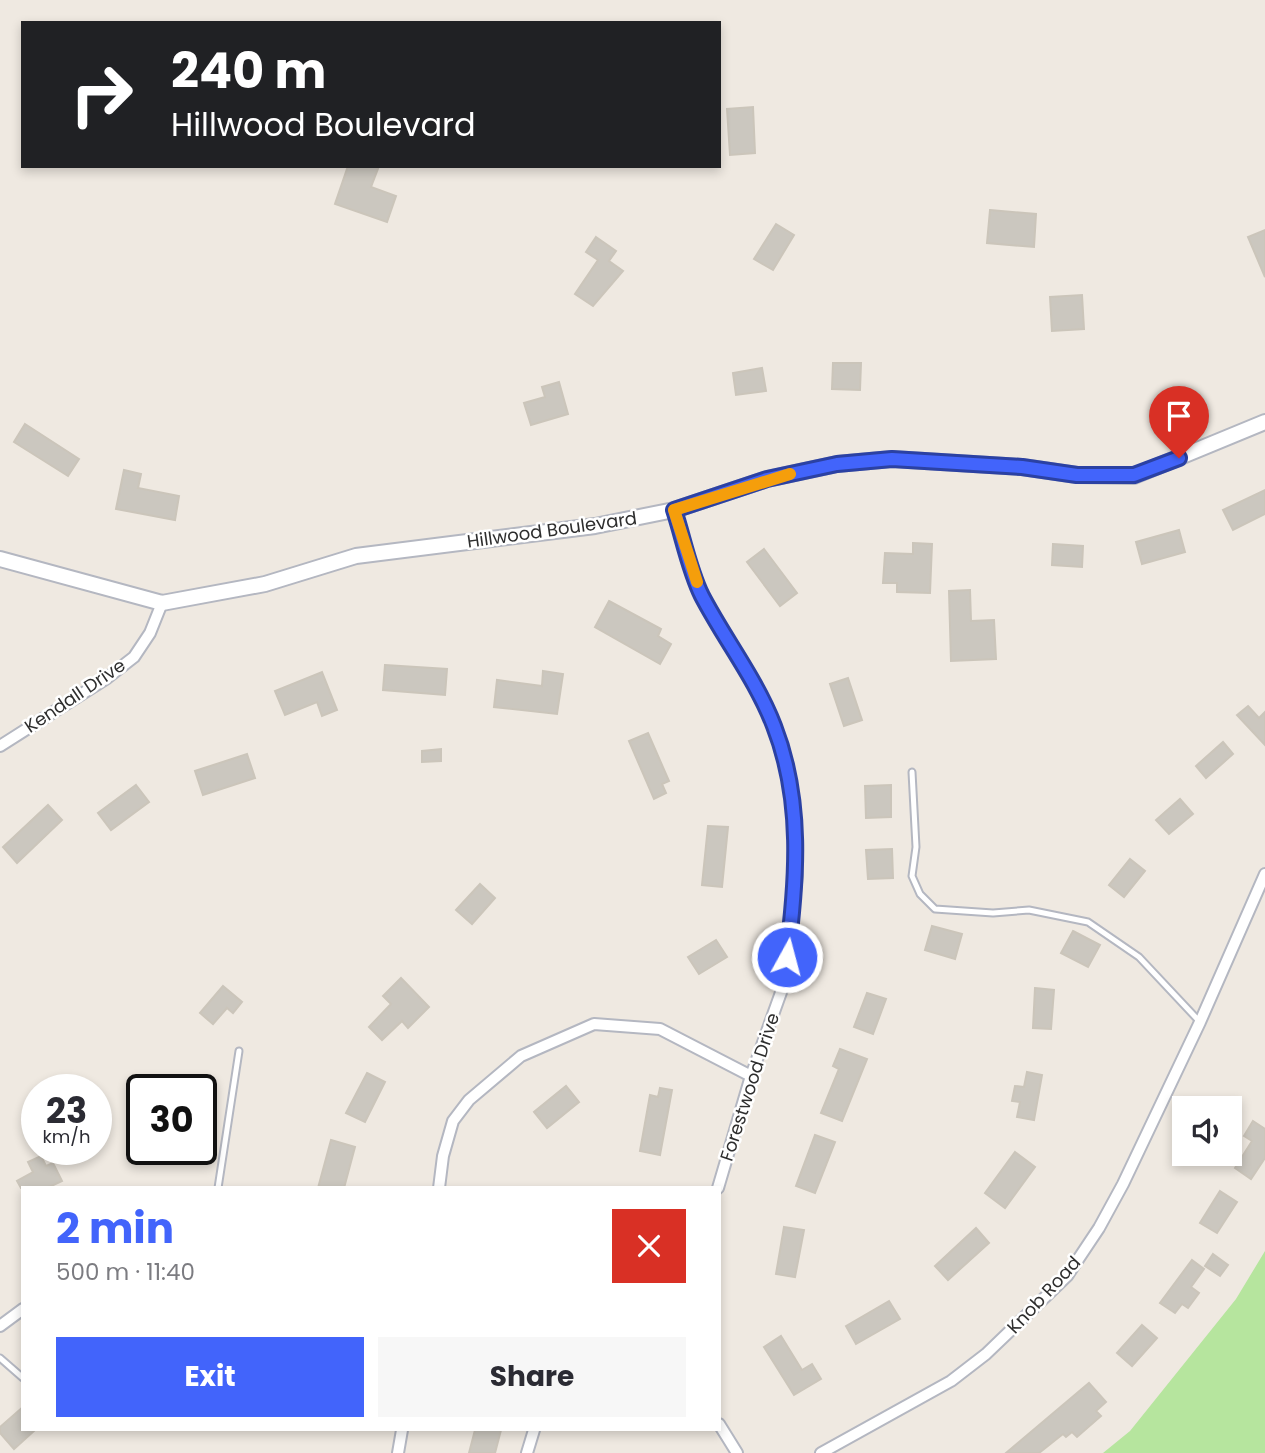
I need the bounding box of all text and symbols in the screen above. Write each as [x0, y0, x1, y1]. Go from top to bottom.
text: 240 m [171, 37, 326, 105]
icon: right [56, 49, 147, 140]
text: Hillwood Boulevard [171, 102, 476, 147]
pin [1149, 386, 1209, 458]
icon: arrive [1160, 397, 1198, 435]
street label: Hillwood Boulevard [465, 505, 639, 554]
street label: Kendall Drive [19, 653, 130, 739]
position arrow [750, 920, 824, 994]
street label: Forestwood Drive [714, 1010, 785, 1164]
speed limit sign: 30 [126, 1074, 217, 1165]
text: 23 [46, 1086, 87, 1135]
map controls [1172, 1096, 1242, 1166]
button: sound [1172, 1096, 1242, 1166]
text: km/h [43, 1124, 90, 1149]
text: 2 min [56, 1199, 174, 1258]
button: close [612, 1209, 686, 1283]
street label: Knob Road [1001, 1250, 1086, 1339]
text: 500 m · 11:40 [56, 1256, 195, 1288]
button: Exit [56, 1337, 364, 1417]
button: Share [378, 1337, 686, 1417]

